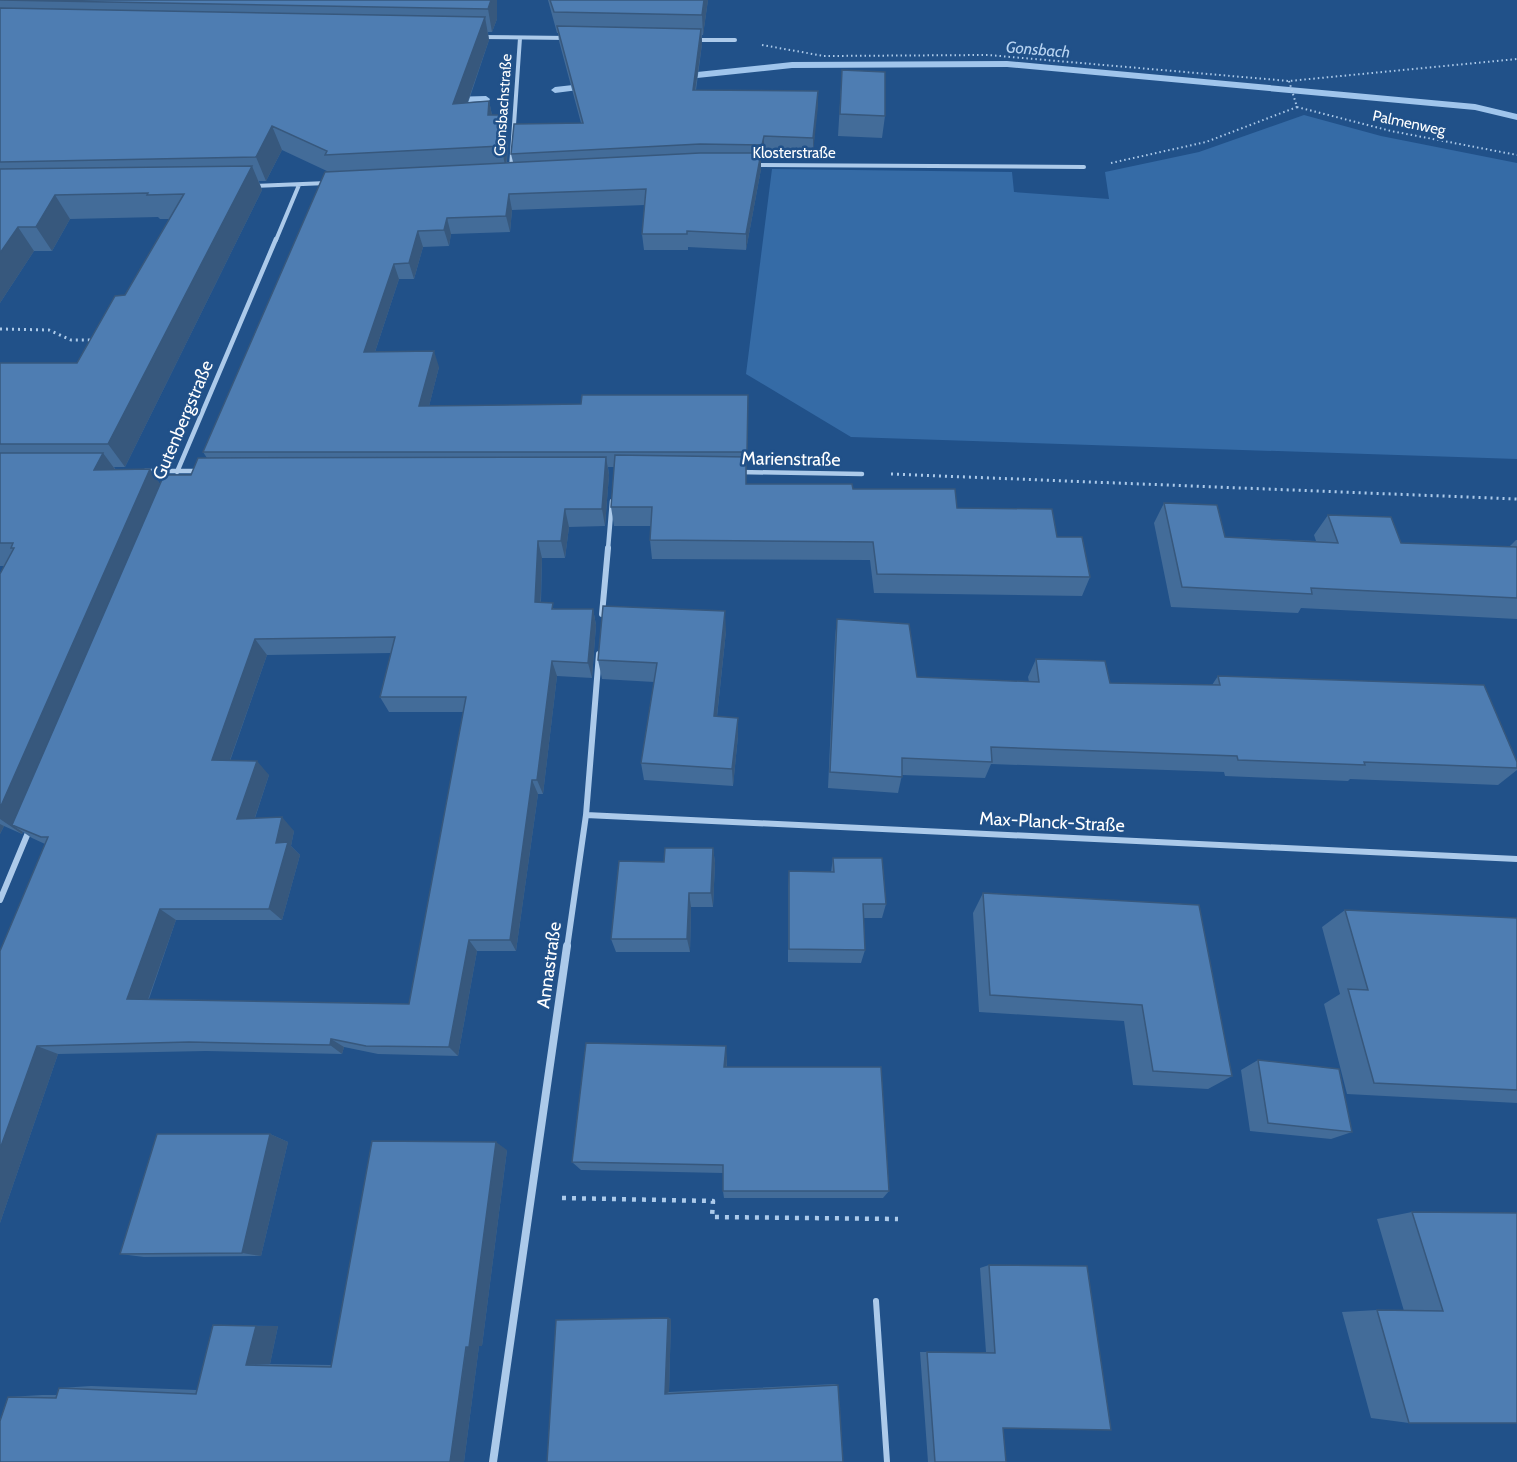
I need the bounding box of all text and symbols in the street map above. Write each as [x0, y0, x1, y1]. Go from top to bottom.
water label: Gonsbach [1005, 37, 1071, 62]
street label: Gonsbachstraße [490, 53, 516, 157]
street label: Palmenweg [1371, 106, 1448, 140]
street label: Klosterstraße [752, 144, 836, 162]
street label: Gutenbergstraße [148, 357, 218, 483]
street label: Marienstraße [741, 447, 841, 471]
street label: Max-Planck-Straße [979, 807, 1125, 837]
street label: Annastraße [532, 920, 566, 1010]

